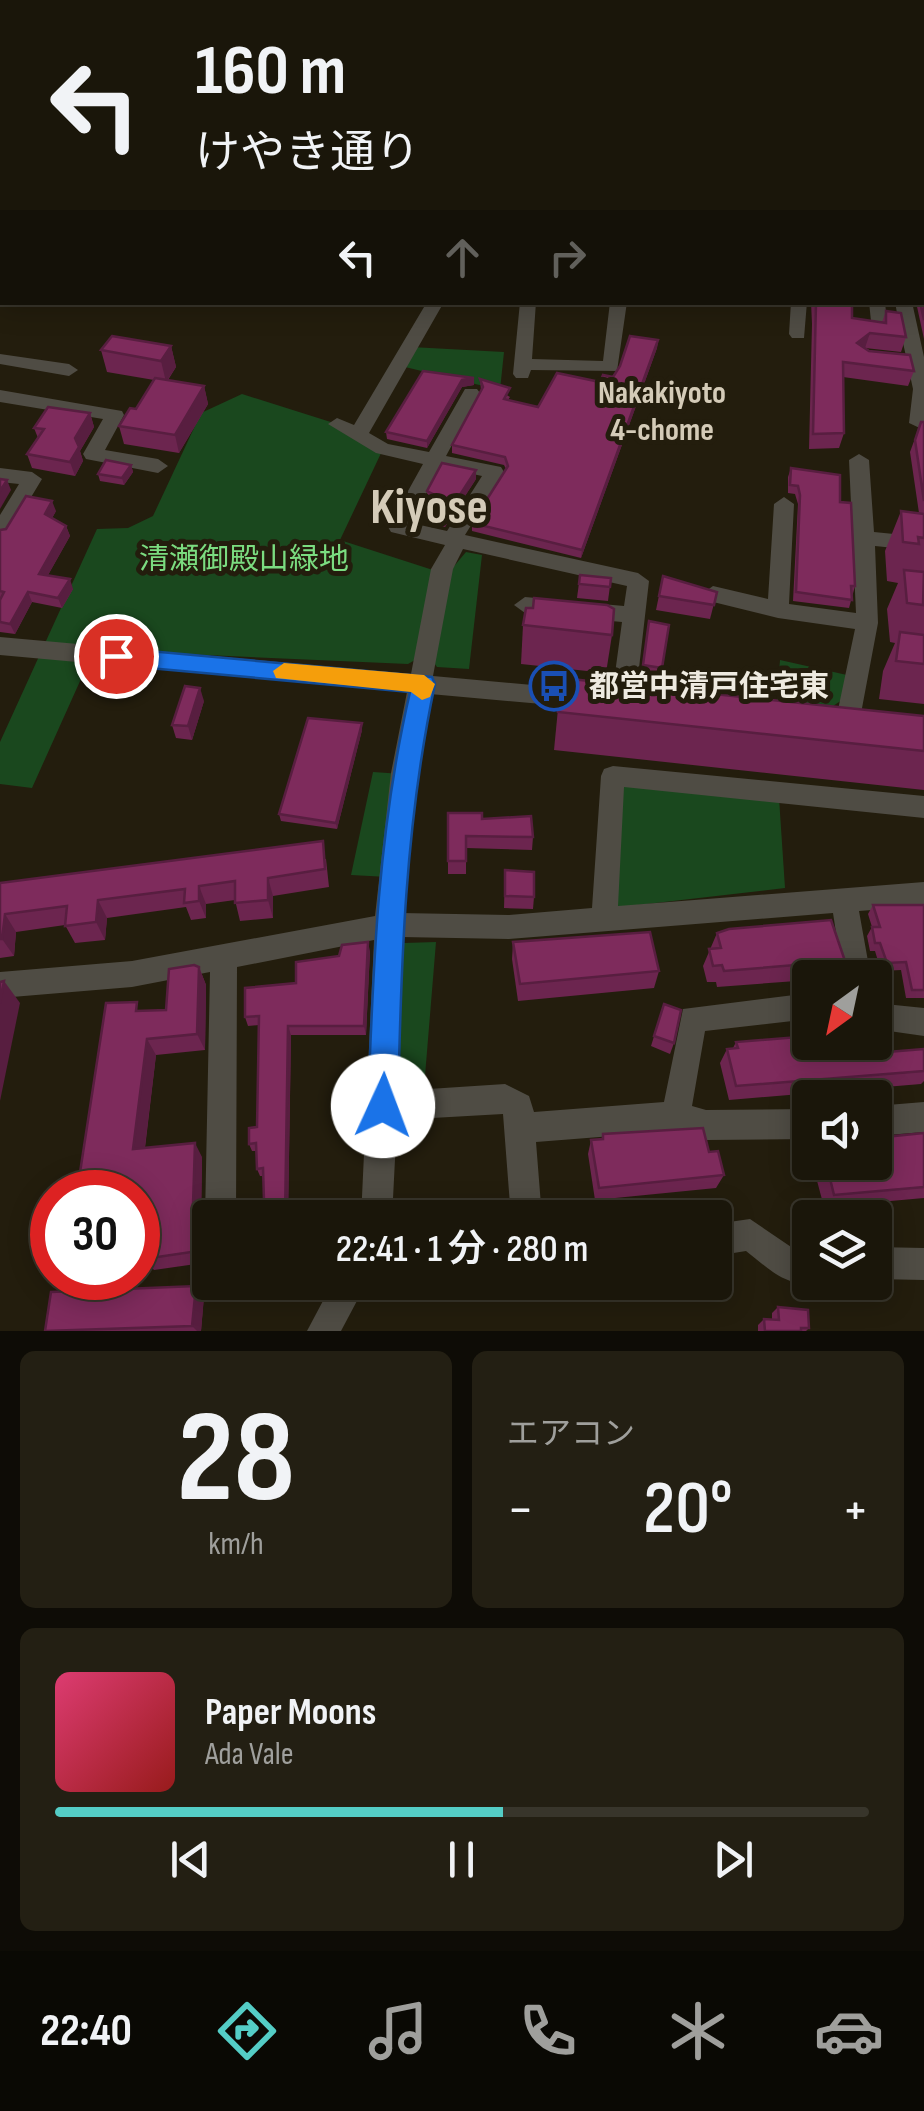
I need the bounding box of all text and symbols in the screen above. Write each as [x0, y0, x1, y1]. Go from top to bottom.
text: 160 m [195, 30, 346, 114]
icon: left [30, 40, 160, 170]
text: けやき通り [195, 126, 420, 181]
icon: left [330, 230, 385, 285]
icon: ahead [435, 230, 490, 285]
icon: right [540, 230, 595, 285]
district label: Nakakiyoto 4-chome [598, 374, 726, 450]
district label: Kiyose [370, 478, 488, 538]
park label: 清瀬御殿山緑地 [139, 542, 349, 578]
pin [74, 614, 159, 699]
icon: arrive [89, 629, 144, 684]
bus stop icon: 都営中清戸住宅東 [528, 660, 580, 712]
place label: 都営中清戸住宅東 [589, 669, 829, 705]
north arrow [792, 960, 892, 1060]
map controls [792, 960, 892, 1300]
position arrow [331, 1054, 435, 1158]
button: sound [792, 1080, 892, 1180]
speed limit sign: 30 [30, 1170, 160, 1300]
button: layers [792, 1200, 892, 1300]
text: 22:41 · 1 分 · 280 m [336, 1227, 588, 1272]
text: 28 [177, 1382, 295, 1538]
text: エアコン [507, 1415, 635, 1454]
text: 20° [643, 1464, 733, 1555]
text: − [507, 1477, 534, 1544]
text: + [842, 1477, 869, 1544]
text: km/h [208, 1525, 264, 1564]
text: Paper Moons [205, 1690, 376, 1735]
text: Ada Vale [205, 1735, 294, 1774]
icon: previous [163, 1832, 218, 1887]
icon: pause [434, 1832, 489, 1887]
icon: next [706, 1832, 761, 1887]
icon: directions [212, 1996, 282, 2066]
icon: music [363, 1996, 433, 2066]
icon: phone [513, 1996, 583, 2066]
icon: climate [663, 1996, 733, 2066]
icon: car [814, 1996, 884, 2066]
text: 22:40 [40, 2004, 132, 2059]

